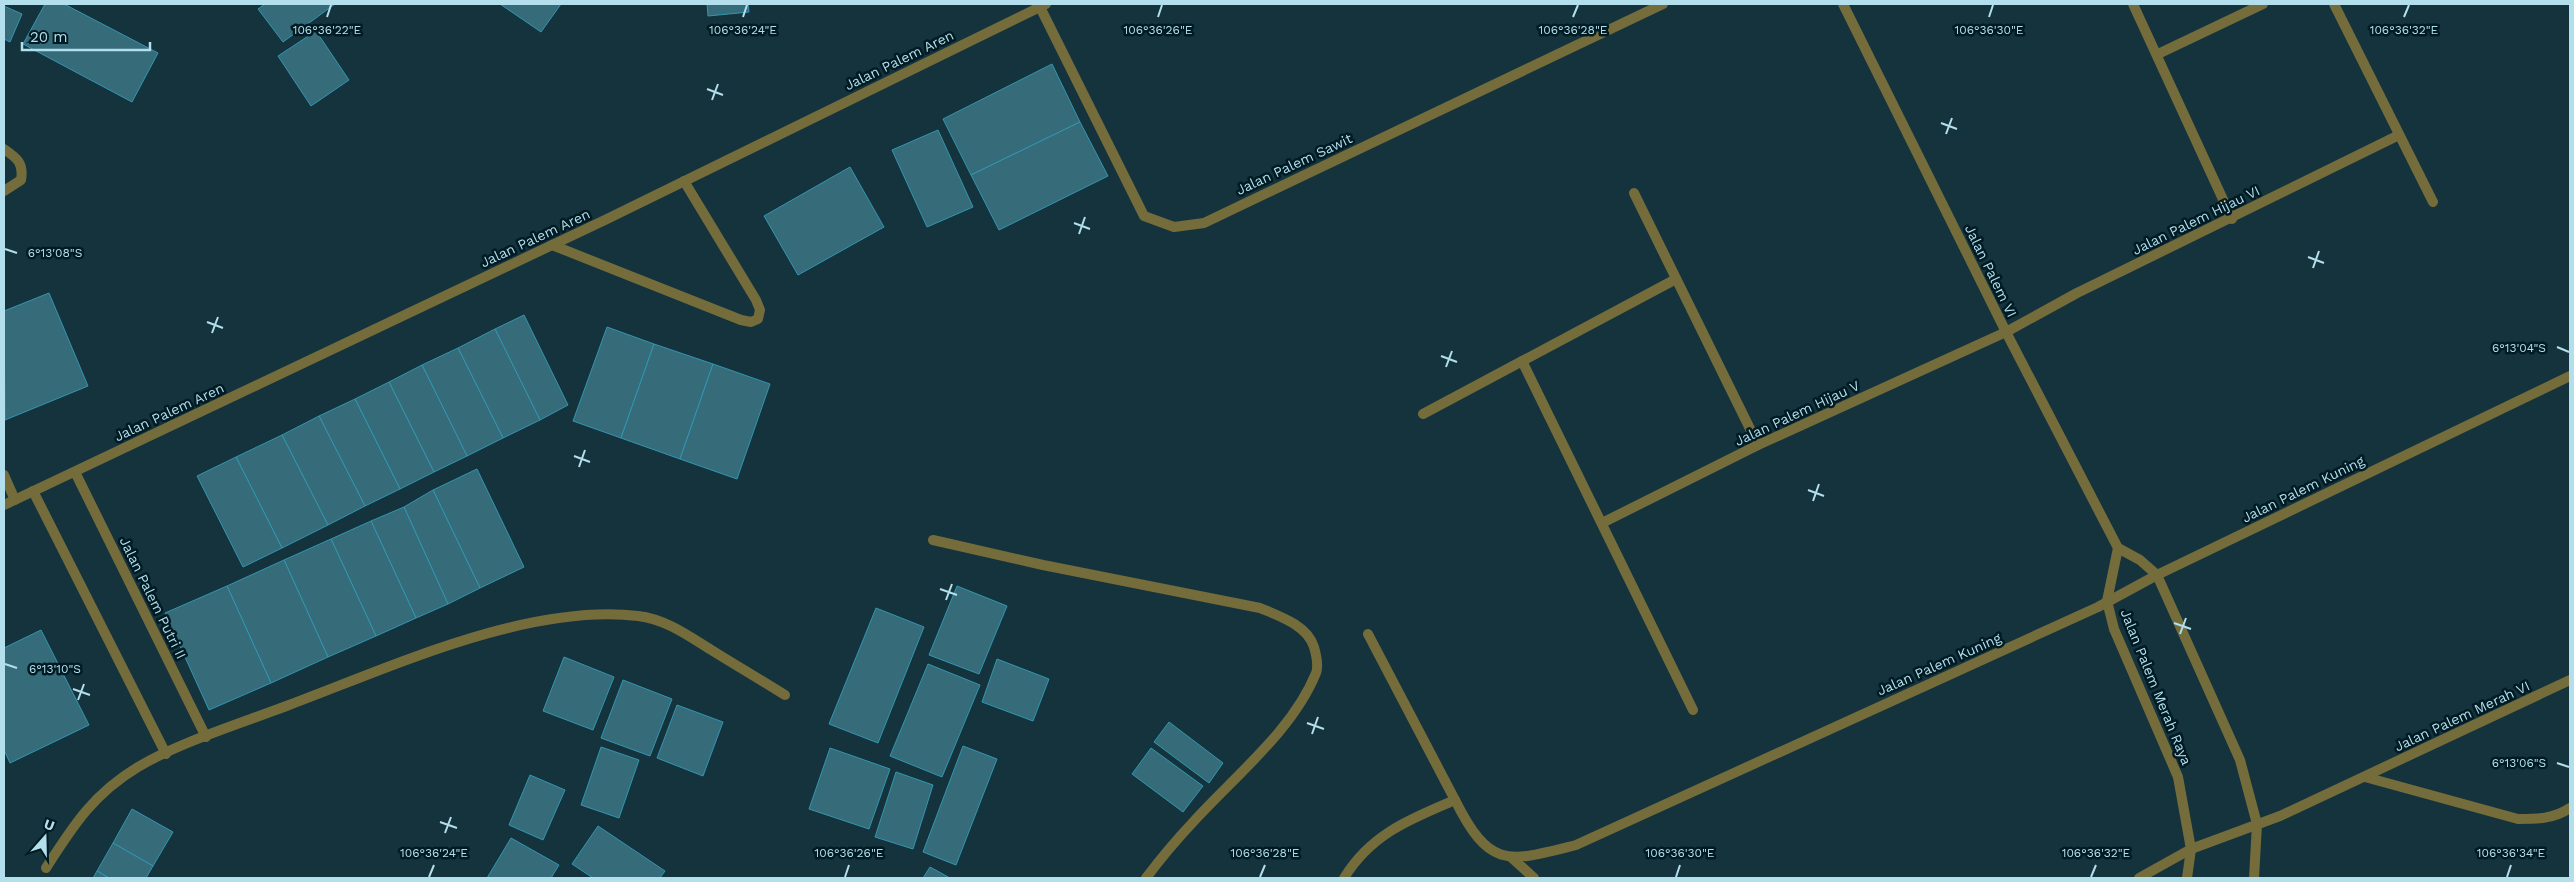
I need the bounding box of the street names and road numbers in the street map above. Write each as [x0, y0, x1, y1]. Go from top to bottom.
street label: Jalan Palem Aren [842, 27, 956, 93]
street label: Jalan Palem Sawit [1233, 130, 1355, 198]
street label: Jalan Palem Hijau VI [2130, 182, 2262, 258]
street label: Jalan Palem Aren [478, 206, 592, 270]
street label: Jalan Palem VI [1962, 222, 2020, 320]
street label: Jalan Palem Hijau V [1732, 377, 1862, 449]
street label: Jalan Palem Aren [112, 380, 226, 444]
street label: Jalan Palem Kuning [2239, 452, 2367, 526]
street label: Jalan Palem Putri II [116, 534, 190, 662]
street label: Jalan Palem Merah Raya [2117, 607, 2195, 767]
street label: Jalan Palem Kuning [1874, 629, 2004, 699]
street label: Jalan Palem Merah VI [2392, 678, 2532, 754]

